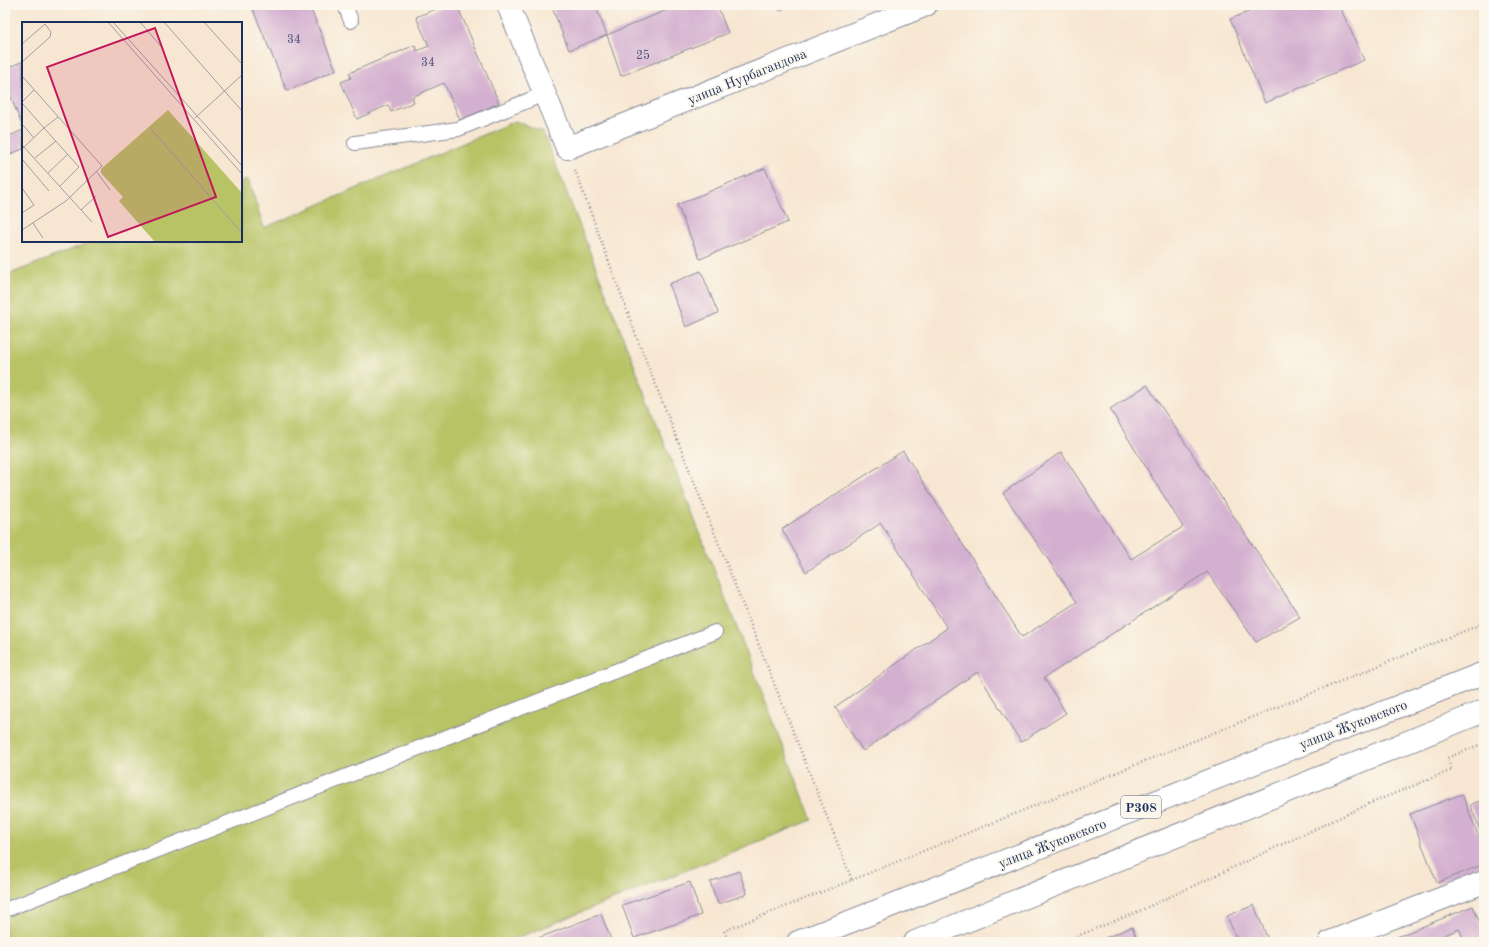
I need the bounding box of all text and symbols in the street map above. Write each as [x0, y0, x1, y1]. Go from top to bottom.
inset map [22, 22, 242, 242]
house number: 34 [287, 34, 301, 46]
street label: улица Нурбагандова [686, 47, 809, 107]
house number: 25 [636, 49, 650, 62]
house number: 34 [421, 57, 435, 69]
street label: улица Жуковского [1297, 698, 1409, 752]
road number: P308 [1121, 796, 1161, 818]
street label: улица Жуковского [996, 817, 1108, 871]

